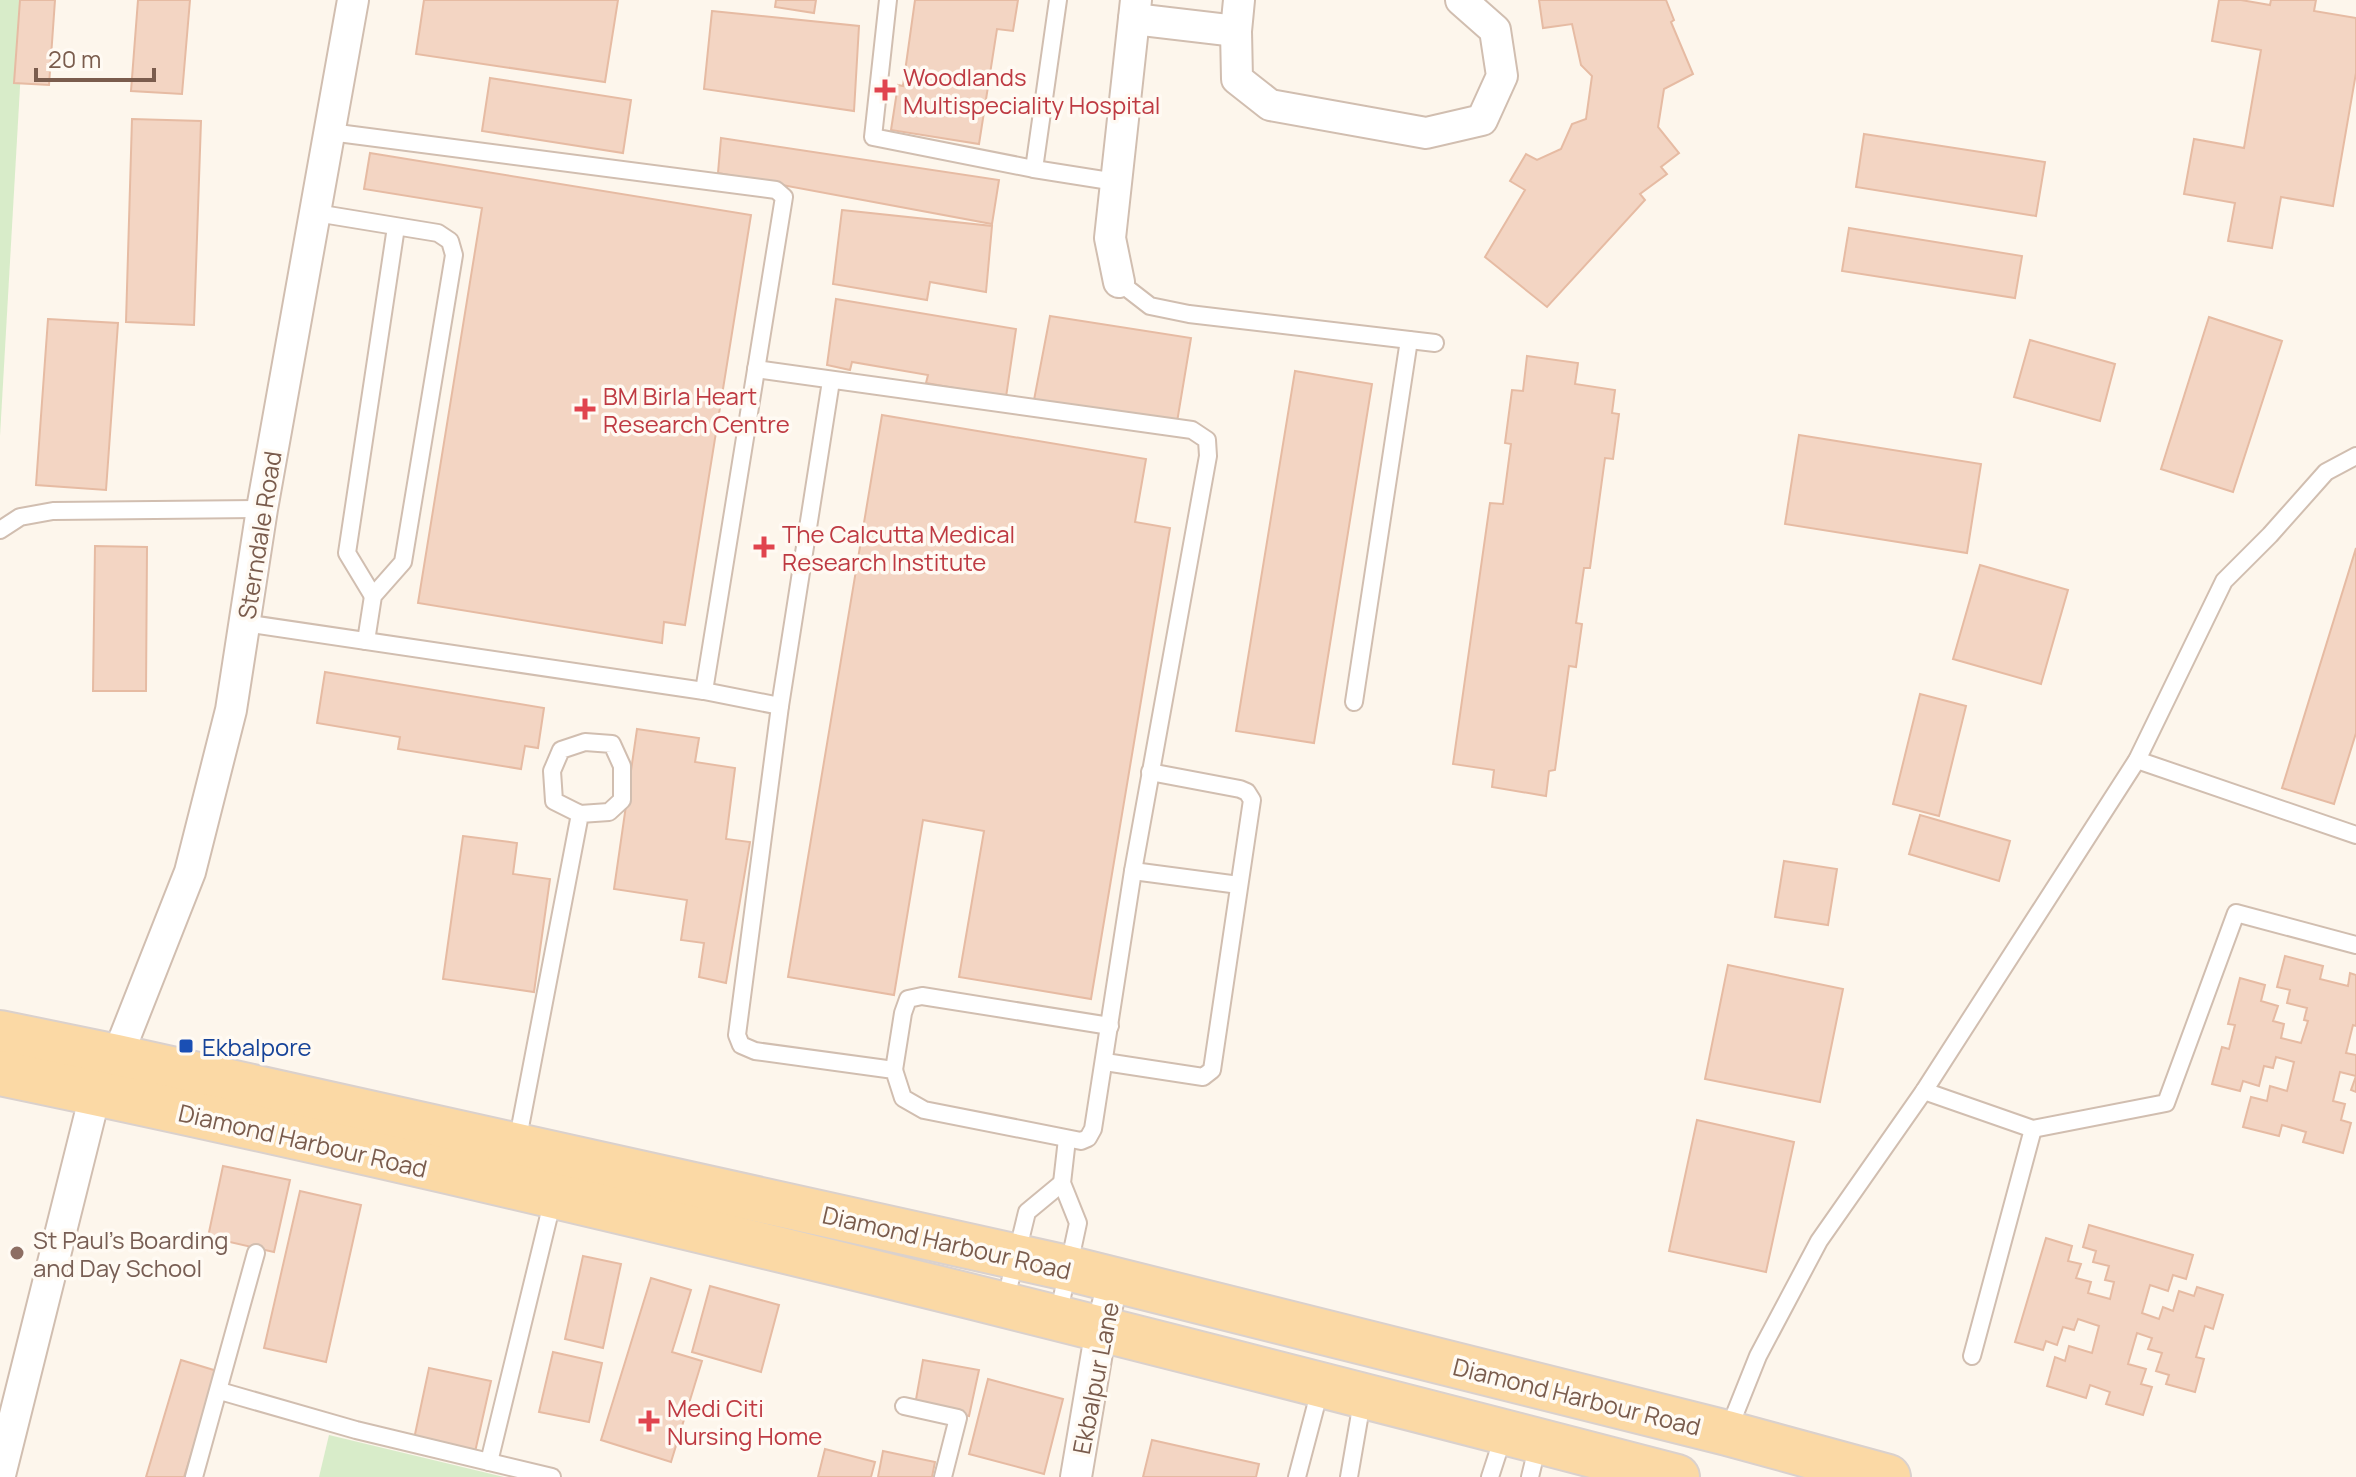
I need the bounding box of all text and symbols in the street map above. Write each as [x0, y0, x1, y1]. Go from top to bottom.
scale bar [36, 32, 154, 82]
text: 20 m [48, 42, 101, 75]
place label: Woodlands Multispeciality Hospital [903, 60, 1160, 121]
marker: Woodlands Multispeciality Hospital [874, 79, 896, 101]
place label: BM Birla Heart Research Centre [603, 379, 790, 440]
marker: BM Birla Heart Research Centre [574, 398, 596, 420]
street label: Sterndale Road [229, 449, 289, 621]
place label: The Calcutta Medical Research Institute [782, 517, 1015, 578]
marker: The Calcutta Medical Research Institute [753, 536, 775, 558]
place label: Ekbalpore [202, 1030, 312, 1063]
marker: Ekbalpore [177, 1037, 195, 1055]
street label: Diamond Harbour Road [175, 1095, 431, 1185]
street label: Diamond Harbour Road [819, 1197, 1075, 1287]
place label: St Paul's Boarding and Day School [33, 1223, 228, 1284]
marker: St Paul's Boarding and Day School [8, 1244, 26, 1262]
street label: Ekbalpur Lane [1064, 1299, 1126, 1457]
street label: Diamond Harbour Road [1450, 1349, 1704, 1443]
place label: Medi Citi Nursing Home [667, 1391, 822, 1452]
marker: Medi Citi Nursing Home [638, 1410, 660, 1432]

